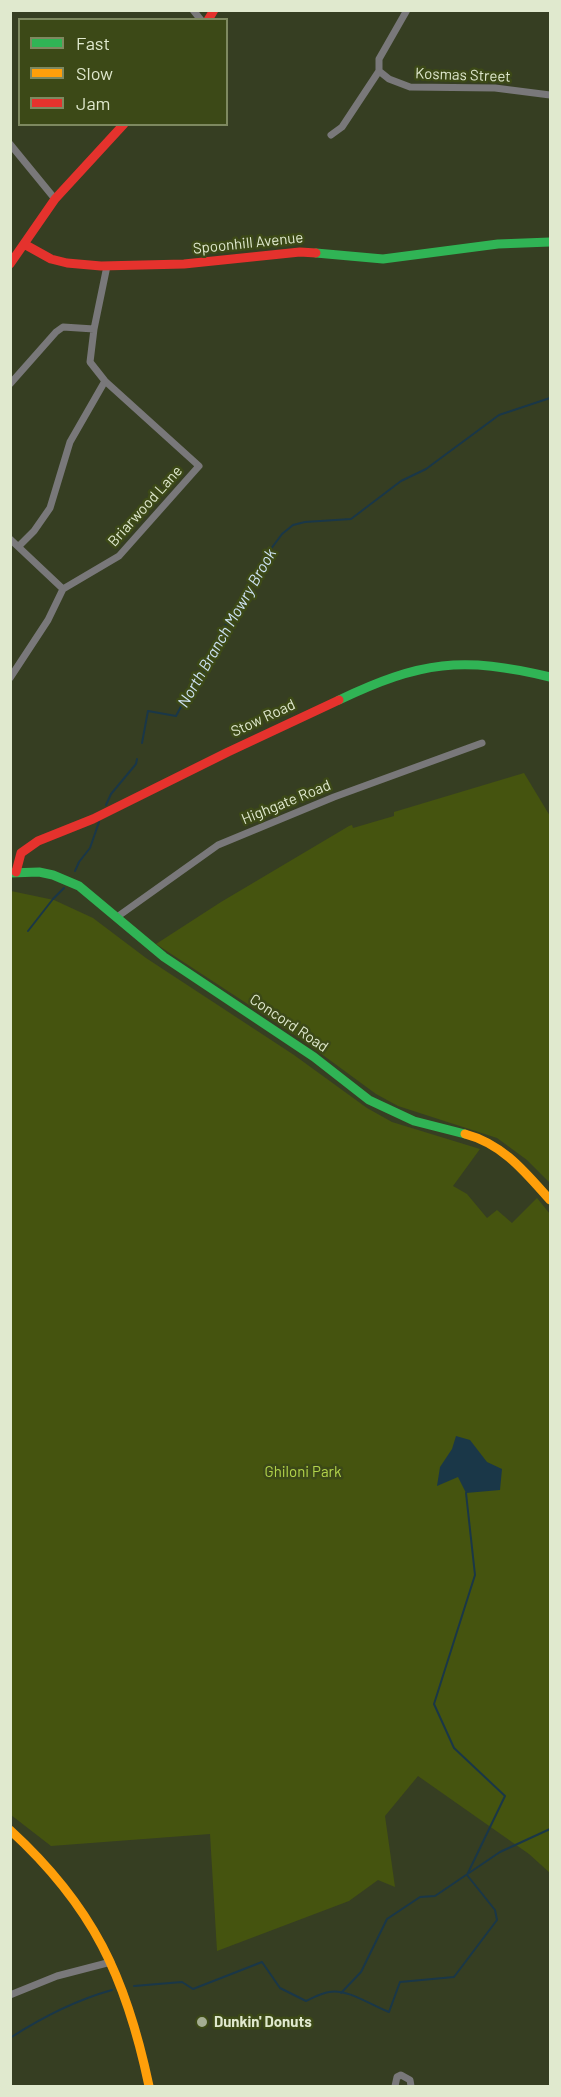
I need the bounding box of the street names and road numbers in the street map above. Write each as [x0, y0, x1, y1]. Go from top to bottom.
street label: Kosmas Street [415, 64, 511, 86]
street label: Spoonhill Avenue [192, 228, 304, 258]
street label: Briarwood Lane [104, 462, 186, 550]
street label: Stow Road [228, 695, 298, 741]
street label: Highgate Road [239, 776, 333, 828]
street label: Concord Road [246, 990, 332, 1056]

